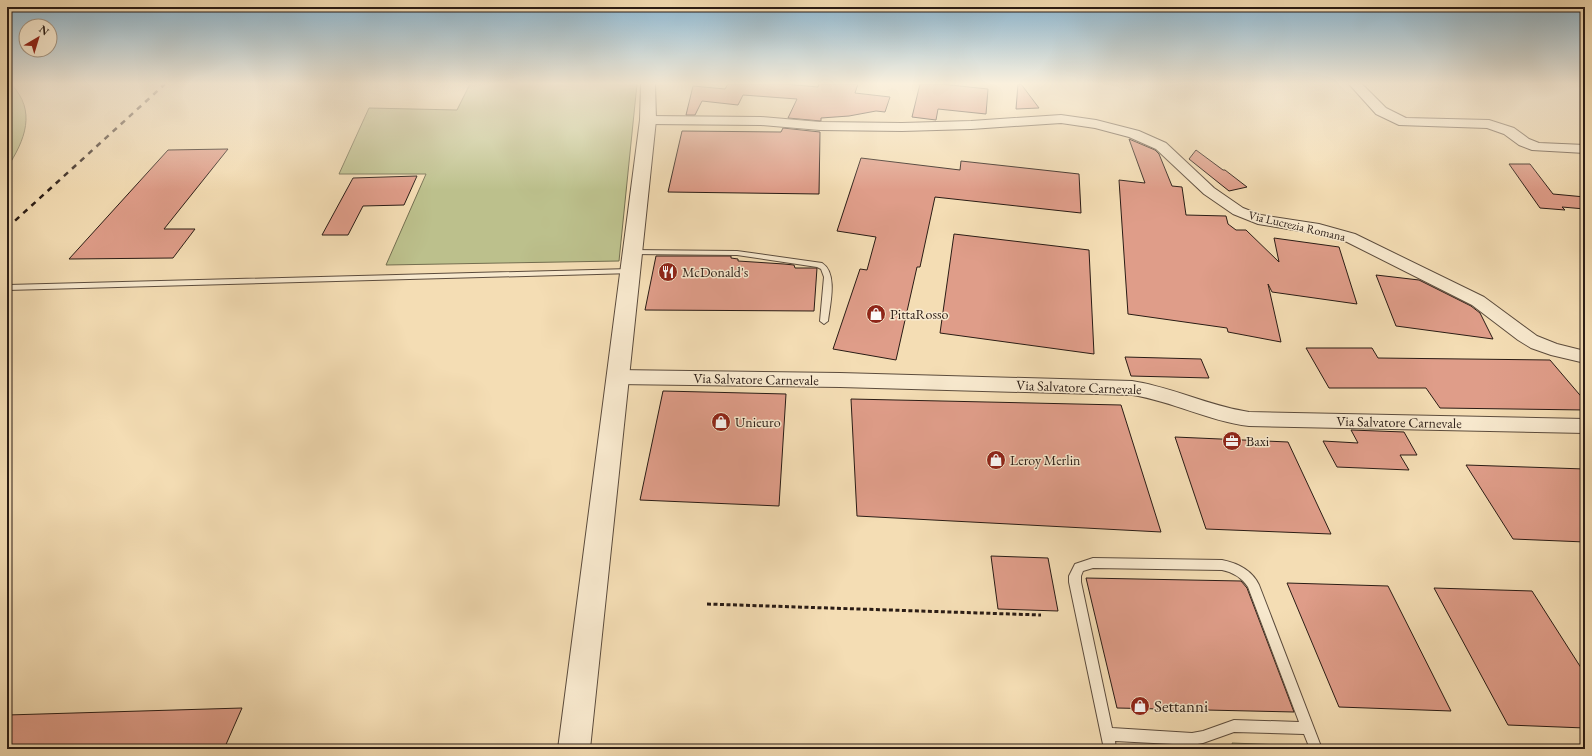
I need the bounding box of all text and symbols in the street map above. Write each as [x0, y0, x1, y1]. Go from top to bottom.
north arrow [18, 18, 58, 58]
text: N [36, 22, 52, 38]
street label: Via Lucrezia Romana [1247, 207, 1347, 245]
restaurant icon: McDonald's [657, 261, 679, 283]
place label: McDonald's [682, 263, 749, 281]
shop icon: PittaRosso [865, 303, 887, 325]
place label: PittaRosso [890, 305, 948, 323]
street label: Via Salvatore Carnevale [693, 369, 819, 389]
street label: Via Salvatore Carnevale [1016, 376, 1143, 398]
shop icon: Unieuro [710, 411, 732, 433]
street label: Via Salvatore Carnevale [1336, 412, 1462, 432]
place label: Unieuro [735, 413, 781, 431]
office icon: Baxi [1221, 430, 1243, 452]
place label: Baxi [1246, 432, 1270, 450]
shop icon: Leroy Merlin [985, 449, 1007, 471]
place label: Leroy Merlin [1010, 451, 1081, 469]
shop icon: Settanni [1129, 695, 1151, 717]
place label: Settanni [1154, 695, 1208, 717]

